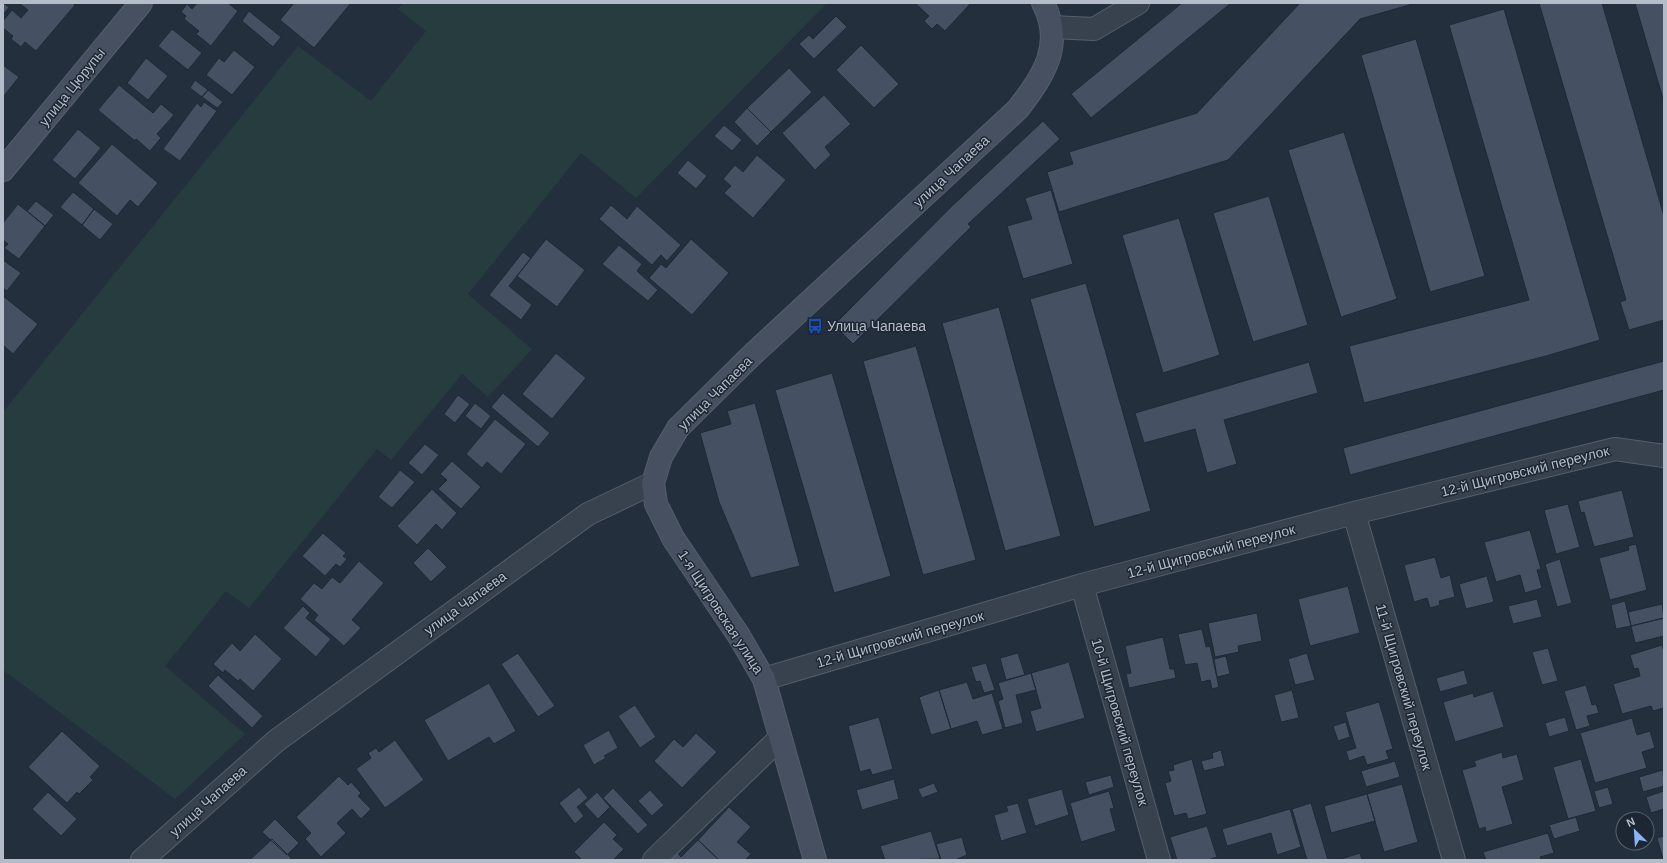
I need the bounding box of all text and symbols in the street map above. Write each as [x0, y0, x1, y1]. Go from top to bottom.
street label: улица Цюрупы [36, 45, 108, 129]
street label: улица Чапаева [910, 132, 992, 210]
bus stop icon: Улица Чапаева [806, 317, 824, 335]
place label: Улица Чапаева [827, 318, 926, 334]
street label: улица Чапаева [675, 353, 755, 433]
street label: 12-й Щигровский переулок [1439, 442, 1612, 500]
street label: 12-й Щигровский переулок [1125, 521, 1298, 581]
street label: 1-я Щигровская улица [675, 547, 767, 677]
street label: улица Чапаева [421, 568, 509, 638]
street label: 11-й Щигровский переулок [1373, 602, 1436, 773]
street label: 12-й Щигровский переулок [815, 607, 986, 671]
street label: 10-й Щигровский переулок [1088, 637, 1152, 808]
street label: улица Чапаева [166, 762, 250, 840]
north arrow [1615, 811, 1655, 851]
text: N [1625, 815, 1637, 829]

